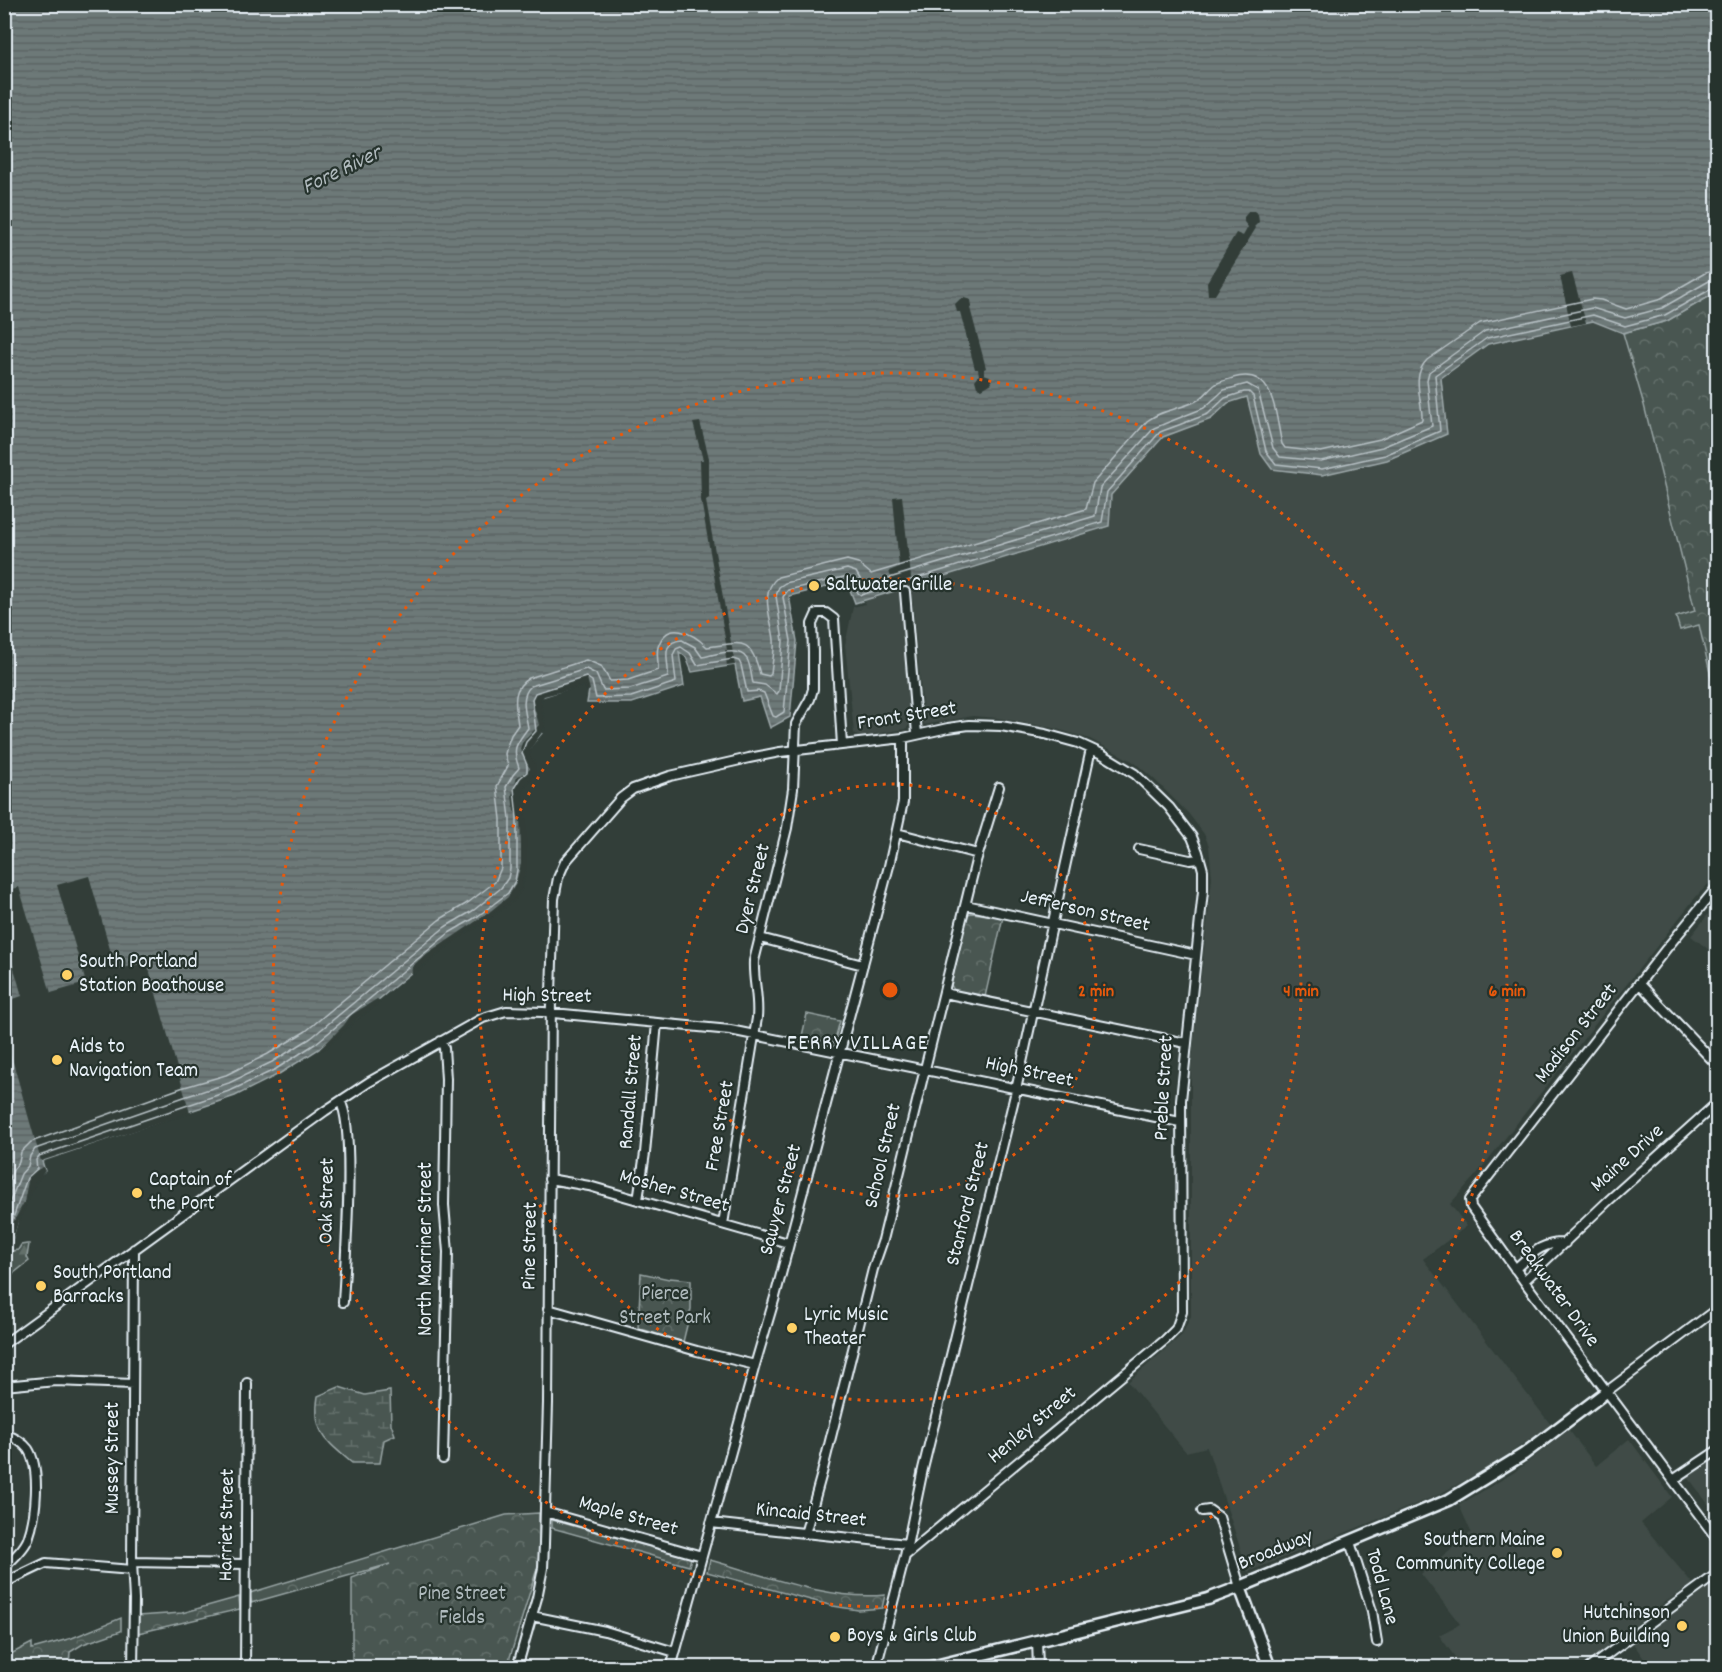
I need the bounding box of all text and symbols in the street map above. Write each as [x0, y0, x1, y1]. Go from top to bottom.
water label: Fore River [297, 137, 389, 203]
place label: Saltwater Grille [826, 571, 952, 601]
marker: Saltwater Grille [807, 579, 821, 593]
street label: Front Street [855, 694, 959, 740]
street label: Dyer Street [728, 840, 780, 937]
street label: Jefferson Street [1017, 883, 1153, 942]
place label: South Portland Station Boathouse [79, 948, 224, 1002]
marker: South Portland Station Boathouse [60, 968, 74, 982]
street label: Madison Street [1528, 977, 1626, 1090]
centre of rings [880, 980, 900, 1000]
text: 2 min [1078, 980, 1114, 1005]
text: 4 min [1283, 980, 1319, 1005]
text: 6 min [1489, 980, 1525, 1005]
street label: High Street [502, 981, 592, 1013]
district label: FERRY VILLAGE [787, 1029, 929, 1060]
place label: Aids to Navigation Team [69, 1033, 198, 1087]
street label: Randall Street [612, 1033, 652, 1151]
street label: Preble Street [1147, 1034, 1183, 1142]
street label: High Street [982, 1049, 1076, 1097]
marker: Aids to Navigation Team [50, 1053, 64, 1067]
street label: Free Street [698, 1078, 744, 1174]
street label: School Street [857, 1100, 911, 1211]
street label: Maine Drive [1584, 1118, 1672, 1200]
street label: Stanford Street [939, 1139, 999, 1269]
street label: Sawyer Street [753, 1141, 811, 1259]
street label: Oak Street [312, 1157, 344, 1244]
street label: North Marriner Street [412, 1162, 442, 1336]
street label: Mosher Street [616, 1162, 733, 1222]
place label: Captain of the Port [149, 1166, 232, 1220]
marker: Captain of the Port [130, 1186, 144, 1200]
street label: Pine Street [515, 1201, 547, 1290]
street label: Breakwater Drive [1500, 1224, 1606, 1354]
place label: South Portland Barracks [53, 1259, 172, 1313]
marker: South Portland Barracks [34, 1279, 48, 1293]
park label: Pierce Street Park [619, 1280, 711, 1334]
place label: Lyric Music Theater [804, 1301, 888, 1355]
marker: Lyric Music Theater [785, 1321, 799, 1335]
street label: Henley Street [982, 1380, 1084, 1472]
street label: Mussey Street [99, 1401, 129, 1514]
street label: Harriet Street [212, 1468, 244, 1582]
street label: Maple Street [575, 1489, 681, 1546]
street label: Kincaid Street [754, 1495, 868, 1537]
street label: Broadway [1234, 1522, 1319, 1580]
place label: Southern Maine Community College [1395, 1526, 1545, 1580]
street label: Todd Lane [1356, 1546, 1406, 1628]
marker: Southern Maine Community College [1550, 1546, 1564, 1560]
park label: Pine Street Fields [418, 1580, 506, 1634]
place label: Hutchinson Union Building [1562, 1599, 1670, 1653]
marker: Hutchinson Union Building [1675, 1619, 1689, 1633]
place label: Boys & Girls Club [847, 1622, 977, 1652]
marker: Boys & Girls Club [828, 1630, 842, 1644]

